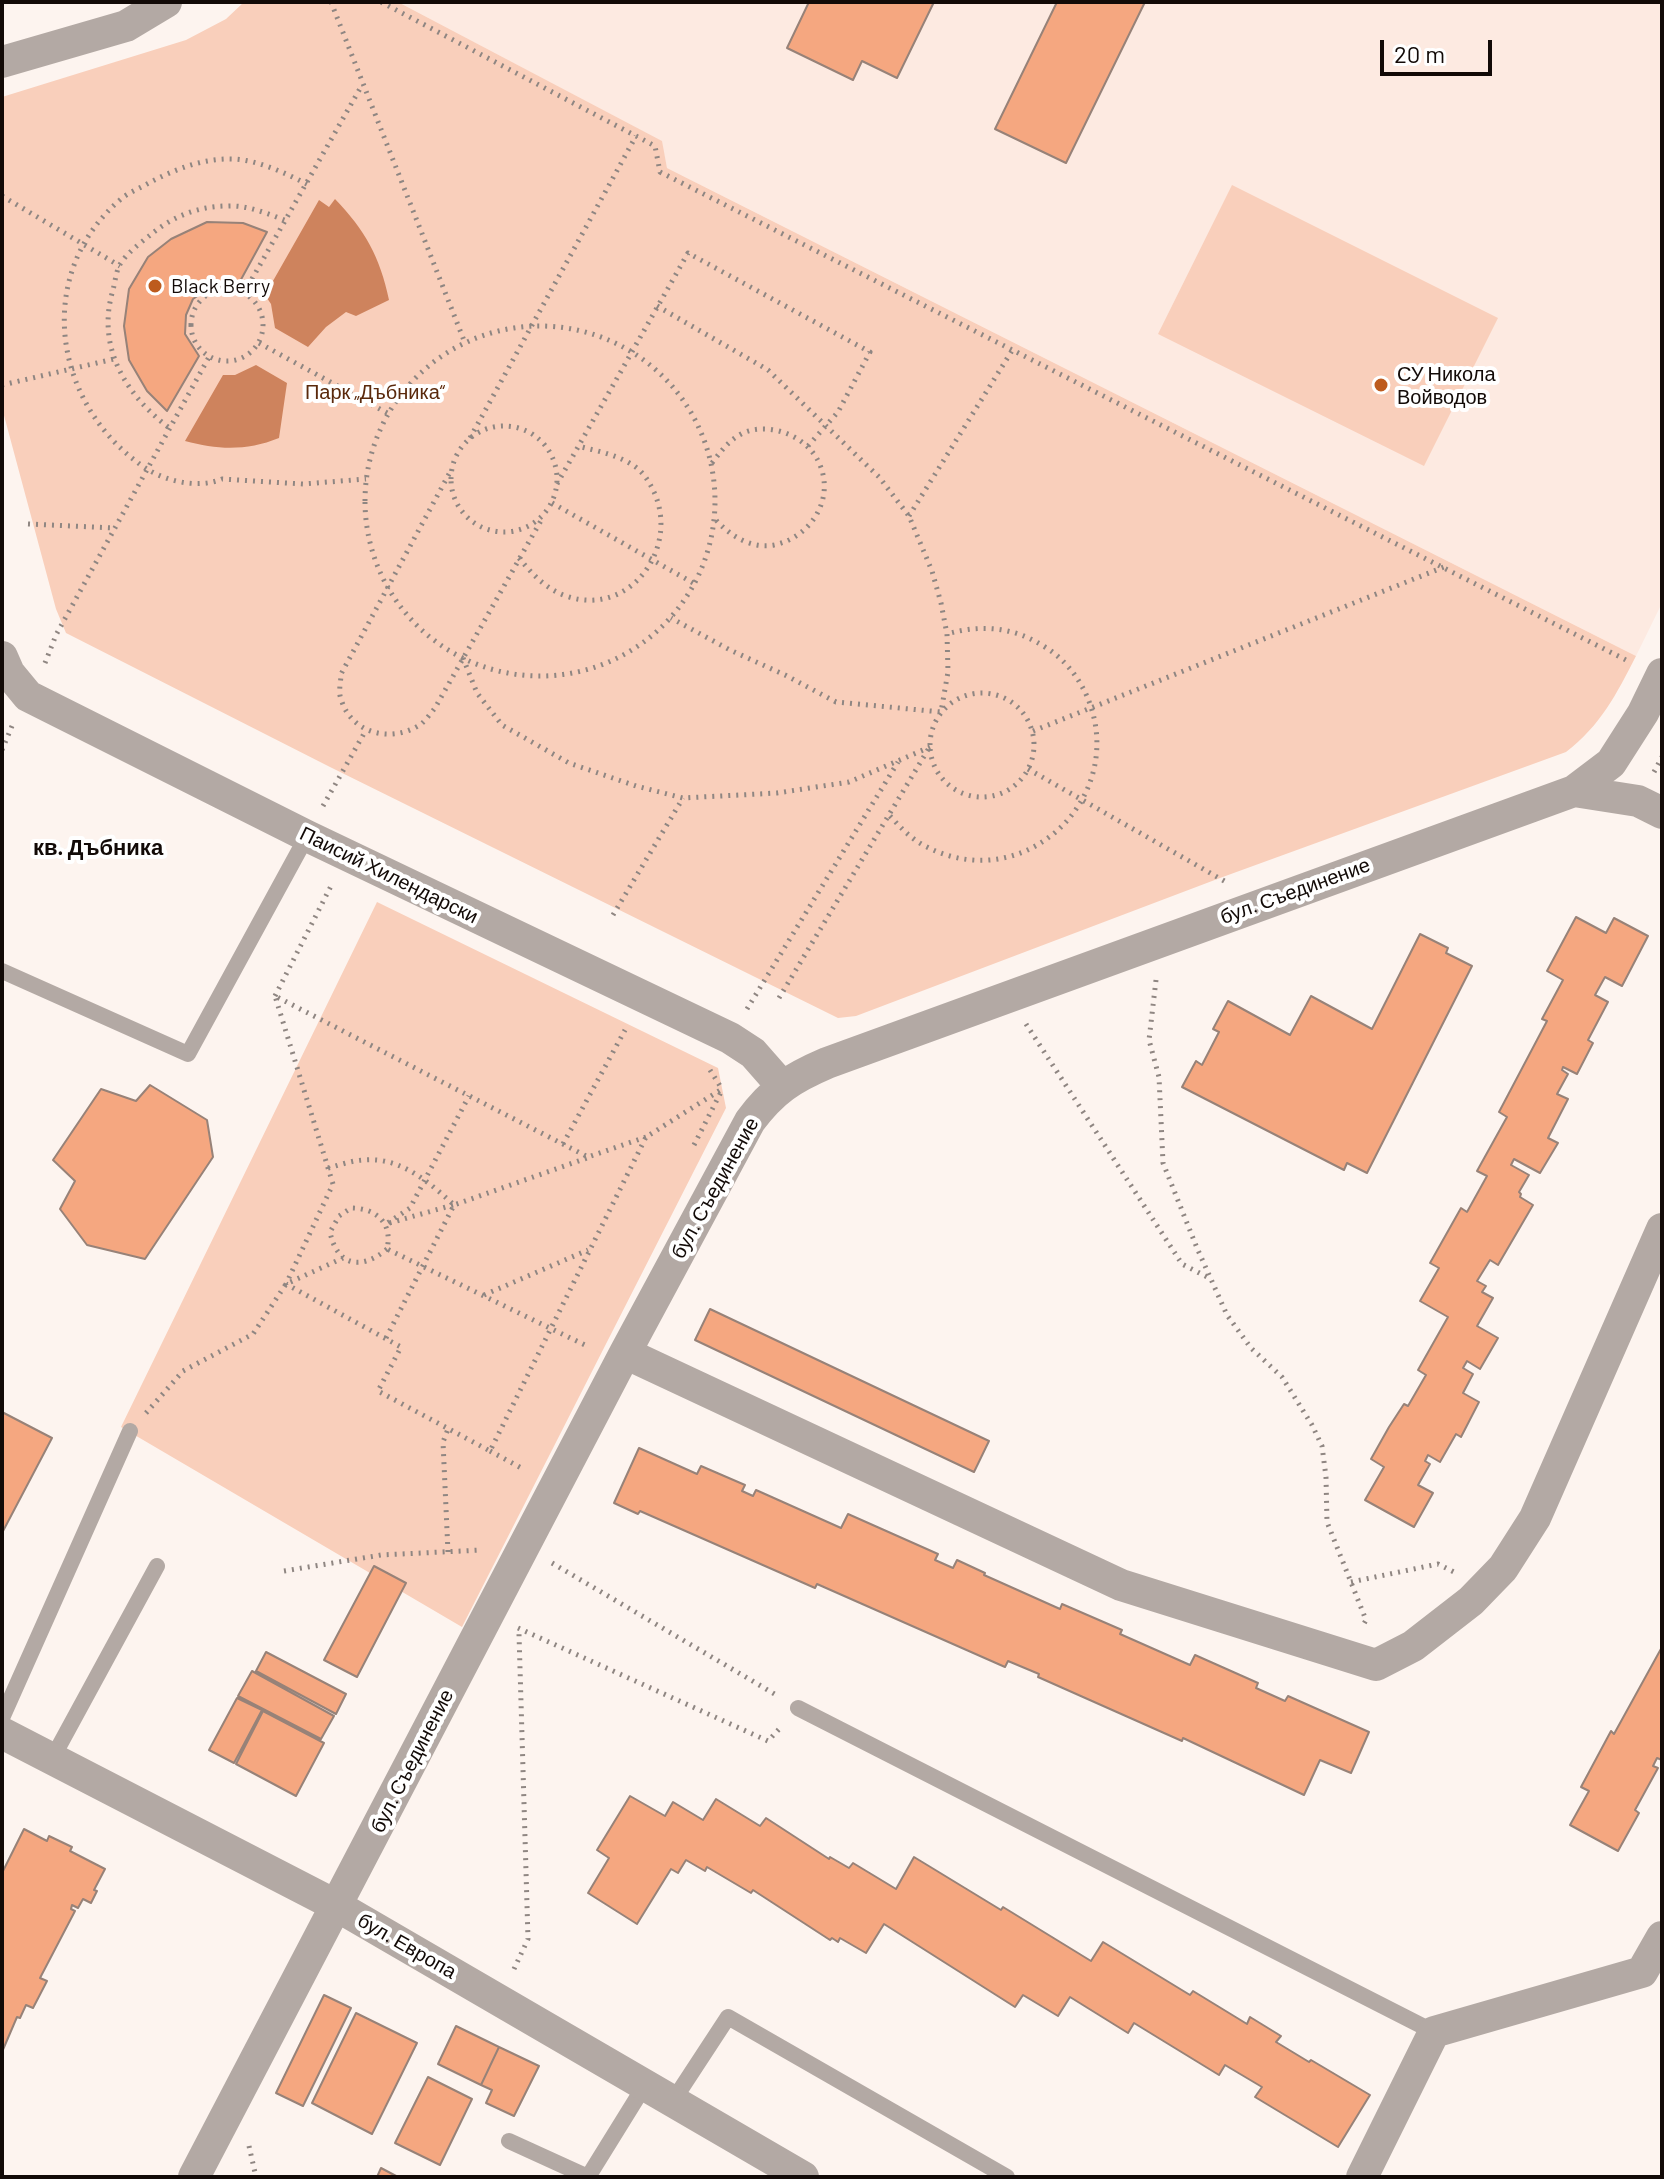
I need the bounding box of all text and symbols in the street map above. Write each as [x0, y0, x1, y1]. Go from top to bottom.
scale bar [1384, 24, 1496, 74]
text: 20 m [1394, 39, 1445, 68]
place label: Black Berry [171, 274, 270, 298]
marker: Black Berry [146, 277, 164, 295]
place label: СУ Никола Войводов [1397, 362, 1496, 409]
marker: СУ Никола Войводов [1372, 376, 1390, 394]
park label: Парк „Дъбника“ [305, 380, 445, 404]
street label: Паисий Хилендарски [296, 821, 482, 929]
district label: кв. Дъбника [33, 835, 163, 861]
street label: бул. Съединение [1217, 853, 1373, 929]
street label: бул. Съединение [666, 1113, 764, 1263]
street label: бул. Съединение [365, 1685, 459, 1837]
street label: бул. Европа [353, 1908, 461, 1984]

